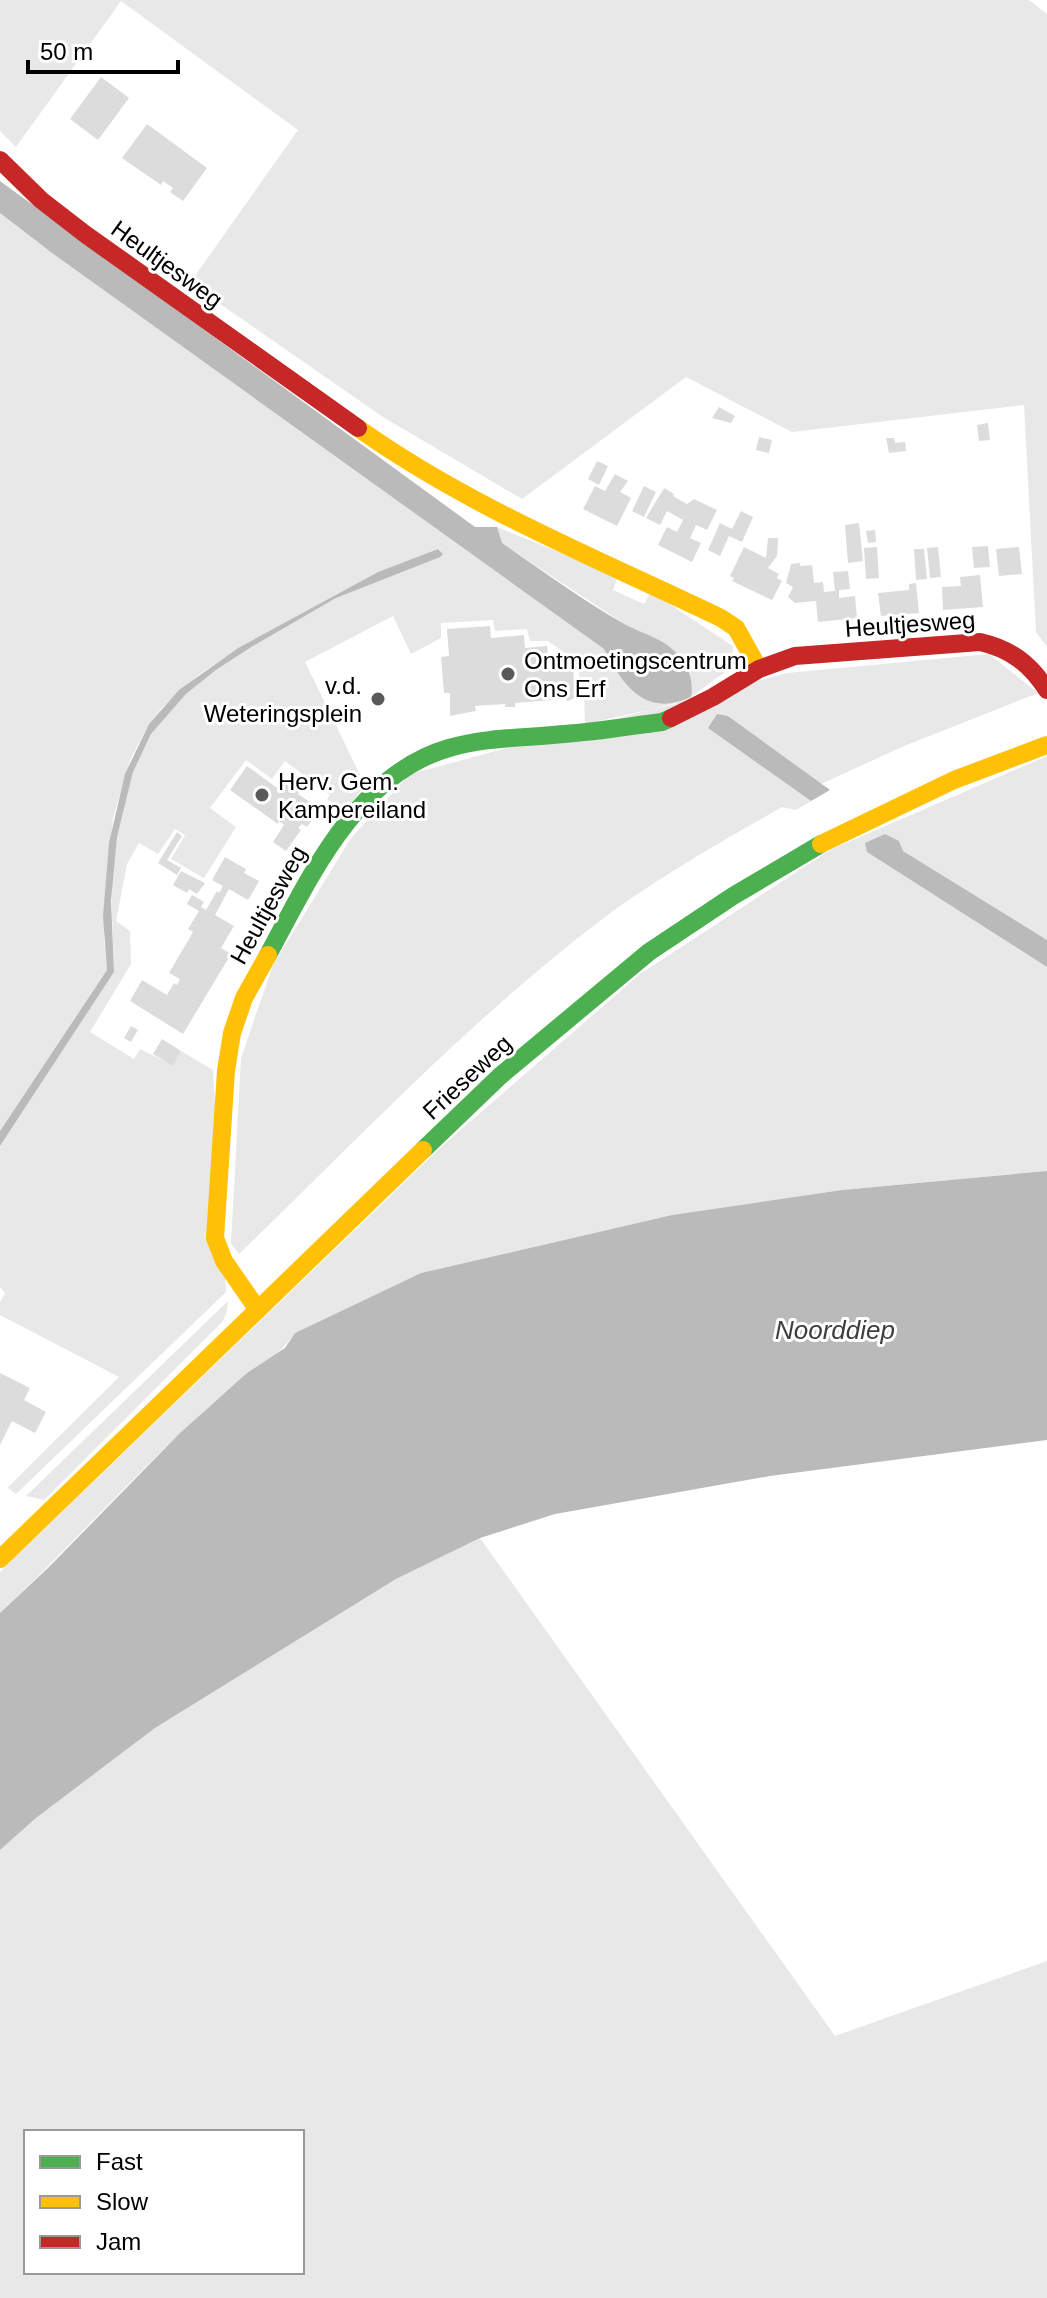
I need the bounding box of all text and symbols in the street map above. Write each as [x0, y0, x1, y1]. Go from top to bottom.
scale bar [28, 24, 178, 74]
text: 50 m [40, 38, 93, 65]
street label: Heultjesweg [106, 215, 228, 313]
street label: Heultjesweg [844, 606, 976, 642]
place label: Ontmoetingscentrum Ons Erf [524, 647, 747, 702]
marker: Ontmoetingscentrum Ons Erf [499, 665, 517, 683]
place label: v.d. Weteringsplein [204, 672, 362, 727]
marker: v.d. Weteringsplein [369, 690, 387, 708]
place label: Herv. Gem. Kampereiland [278, 768, 426, 823]
marker: Herv. Gem. Kampereiland [253, 786, 271, 804]
street label: Heultjesweg [225, 841, 311, 969]
street label: Frieseweg [417, 1029, 517, 1125]
water label: Noorddiep [775, 1315, 895, 1345]
legend [24, 2130, 304, 2274]
text: Fast [96, 2148, 143, 2175]
text: Slow [96, 2188, 149, 2215]
text: Jam [96, 2228, 141, 2255]

